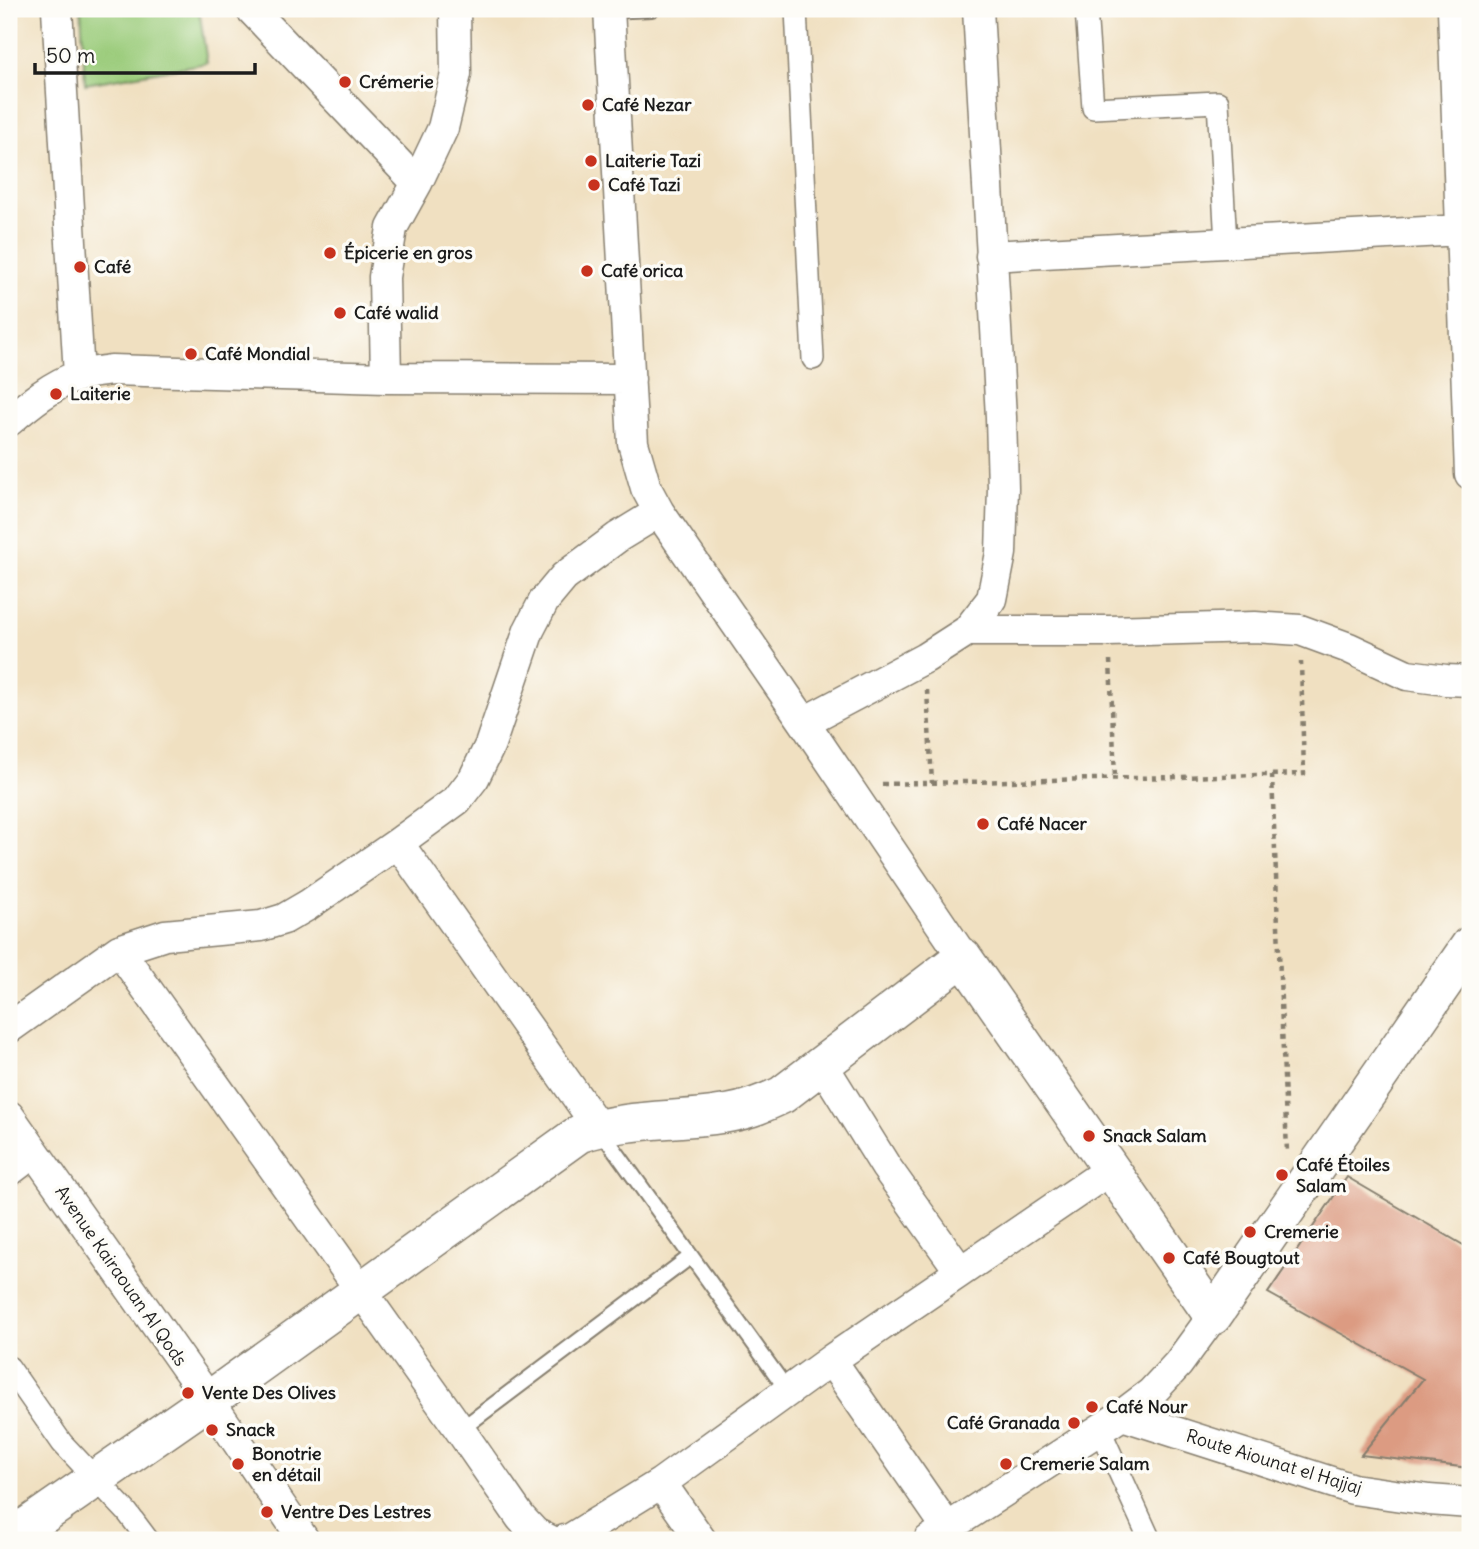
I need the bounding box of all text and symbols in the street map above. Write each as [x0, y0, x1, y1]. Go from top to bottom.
scale bar [35, 32, 256, 76]
text: 50 m [46, 42, 95, 69]
place label: Crémerie [359, 70, 434, 93]
marker: Crémerie [337, 74, 353, 90]
place label: Café Nezar [602, 93, 692, 116]
marker: Café Nezar [580, 97, 596, 113]
place label: Laiterie Tazi [605, 149, 701, 172]
marker: Laiterie Tazi [583, 153, 599, 169]
place label: Café Tazi [608, 173, 681, 196]
marker: Café Tazi [586, 177, 602, 193]
place label: Épicerie en gros [344, 241, 473, 264]
marker: Épicerie en gros [322, 245, 338, 261]
place label: Café [94, 255, 131, 278]
marker: Café [72, 259, 88, 275]
place label: Café orica [601, 259, 683, 282]
marker: Café orica [579, 263, 595, 279]
place label: Café walid [354, 301, 439, 324]
marker: Café walid [332, 305, 348, 321]
place label: Café Mondial [205, 342, 310, 365]
marker: Café Mondial [183, 346, 199, 362]
place label: Laiterie [70, 382, 131, 405]
marker: Laiterie [48, 386, 64, 402]
place label: Café Nacer [997, 812, 1087, 835]
marker: Café Nacer [975, 816, 991, 832]
place label: Snack Salam [1103, 1124, 1207, 1147]
marker: Snack Salam [1081, 1128, 1097, 1144]
place label: Café Étoiles Salam [1296, 1153, 1390, 1197]
marker: Café Étoiles Salam [1274, 1167, 1290, 1183]
street label: Avenue Kairaouan Al Qods [50, 1181, 193, 1370]
place label: Cremerie [1264, 1220, 1339, 1243]
marker: Cremerie [1242, 1224, 1258, 1240]
place label: Café Bougtout [1183, 1246, 1300, 1269]
marker: Café Bougtout [1161, 1250, 1177, 1266]
place label: Vente Des Olives [202, 1381, 336, 1404]
marker: Vente Des Olives [180, 1385, 196, 1401]
place label: Café Nour [1106, 1395, 1188, 1418]
marker: Café Nour [1084, 1399, 1100, 1415]
place label: Café Granada [947, 1411, 1060, 1434]
marker: Café Granada [1066, 1415, 1082, 1431]
place label: Snack [226, 1418, 275, 1441]
marker: Snack [204, 1422, 220, 1438]
street label: Route Aiounat el Hajjaj [1183, 1424, 1365, 1499]
place label: Bonotrie en détail [252, 1442, 322, 1486]
place label: Cremerie Salam [1020, 1452, 1150, 1475]
marker: Bonotrie en détail [230, 1456, 246, 1472]
marker: Cremerie Salam [998, 1456, 1014, 1472]
place label: Ventre Des Lestres [281, 1500, 431, 1523]
marker: Ventre Des Lestres [259, 1504, 275, 1520]

